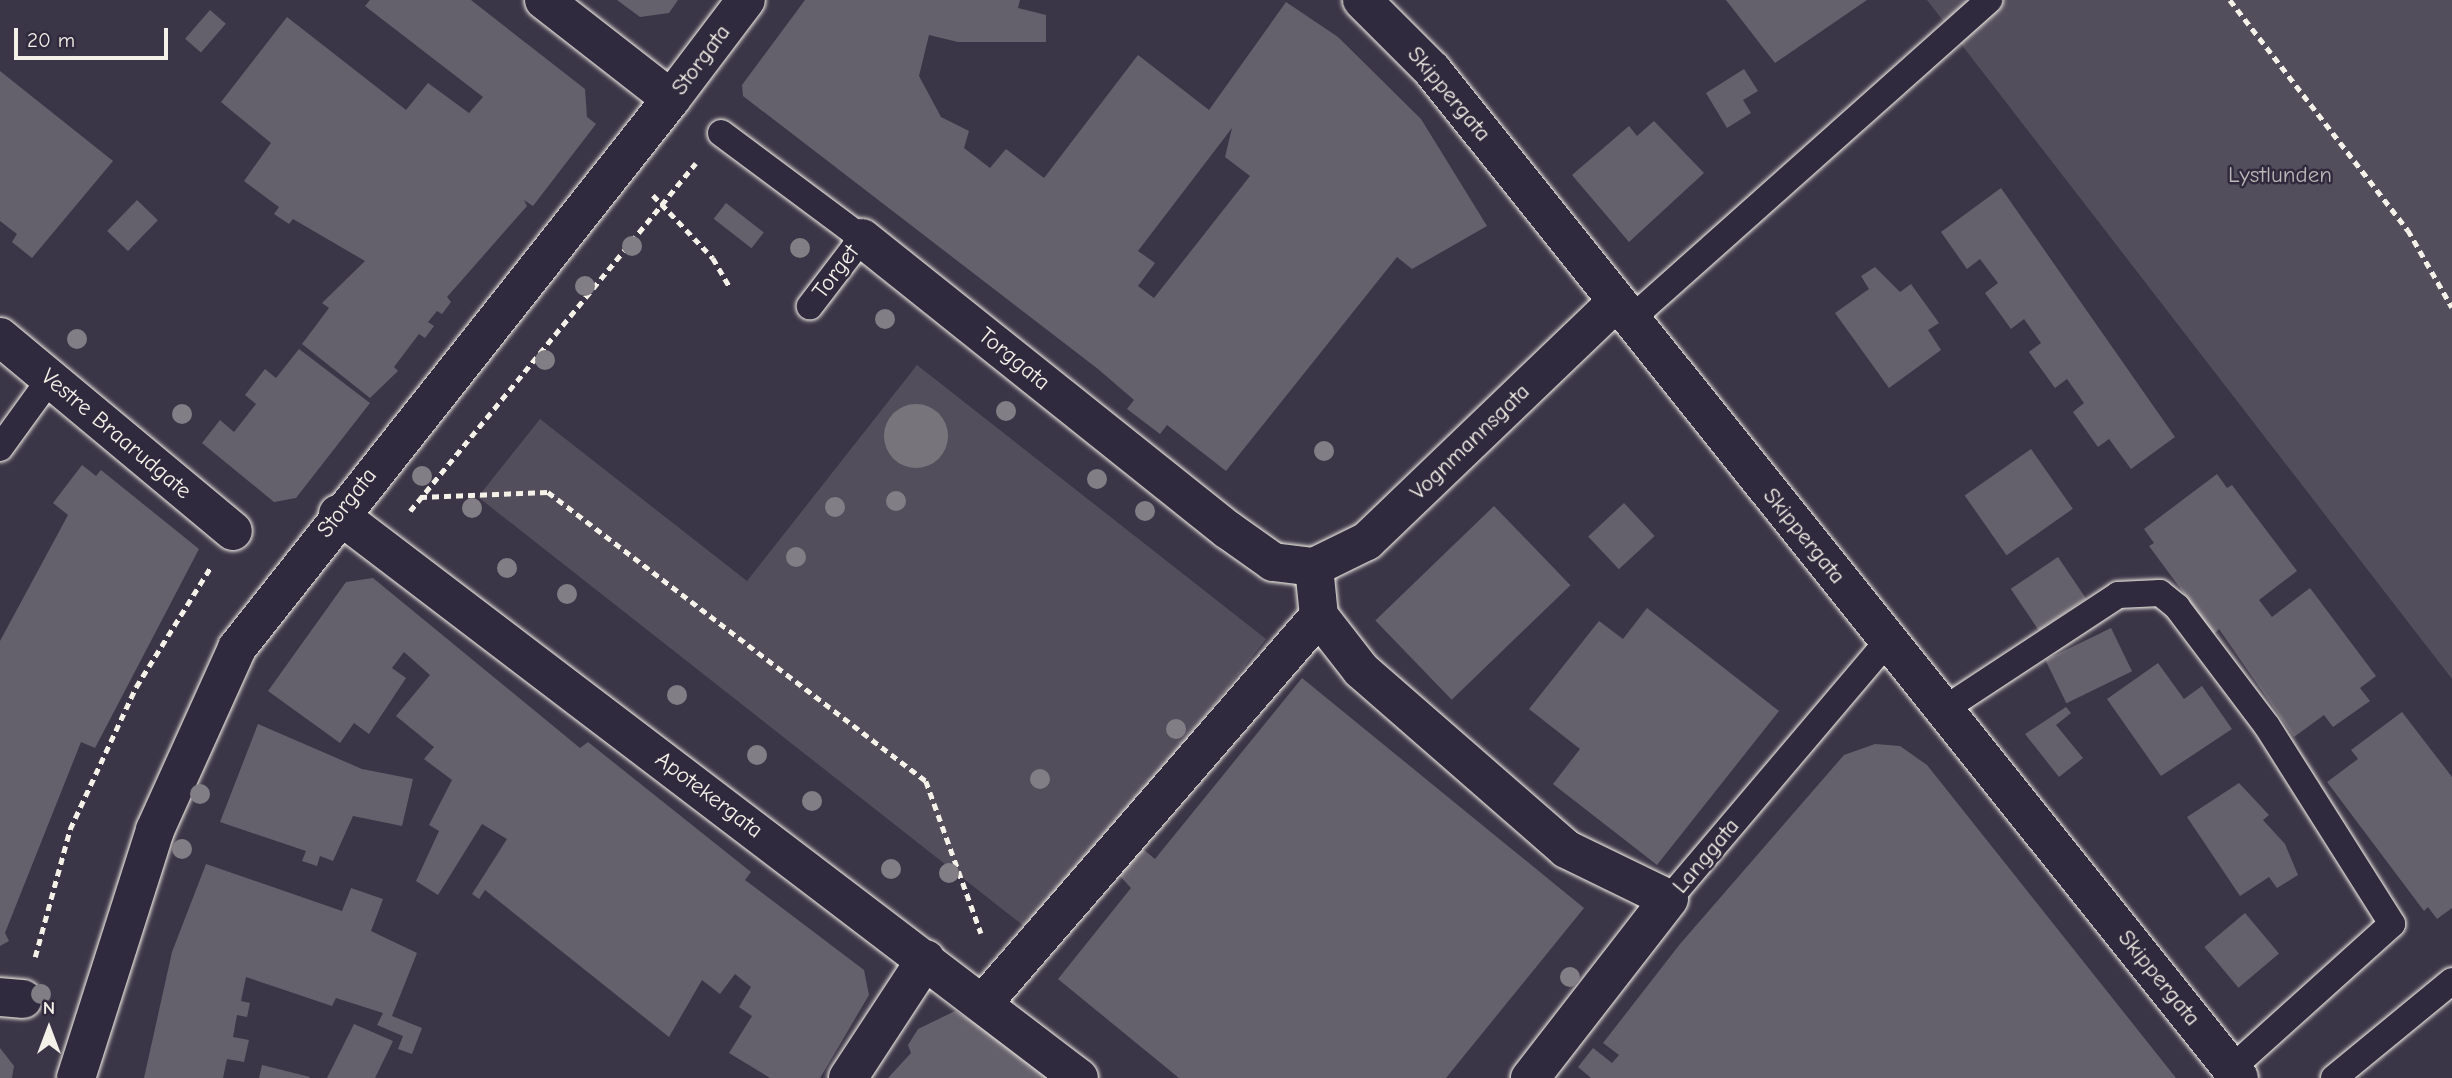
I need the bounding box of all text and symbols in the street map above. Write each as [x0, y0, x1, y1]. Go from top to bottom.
scale bar [18, 14, 172, 58]
street label: Storgata [666, 19, 736, 101]
text: 20 m [27, 28, 75, 52]
street label: Skippergata [1401, 41, 1497, 147]
park label: Lystlunden [2228, 161, 2332, 189]
street label: Torget [807, 239, 865, 305]
street label: Torggata [972, 322, 1056, 396]
street label: Vestre Braarudgate [35, 363, 197, 505]
street label: Vognmannsgata [1404, 378, 1536, 506]
street label: Storgata [311, 463, 383, 543]
street label: Skippergata [1757, 483, 1851, 589]
street label: Apotekergata [650, 746, 768, 844]
street label: Langgata [1667, 813, 1745, 899]
street label: Skippergata [2112, 925, 2206, 1031]
north arrow [14, 994, 84, 1064]
text: N [43, 997, 55, 1019]

